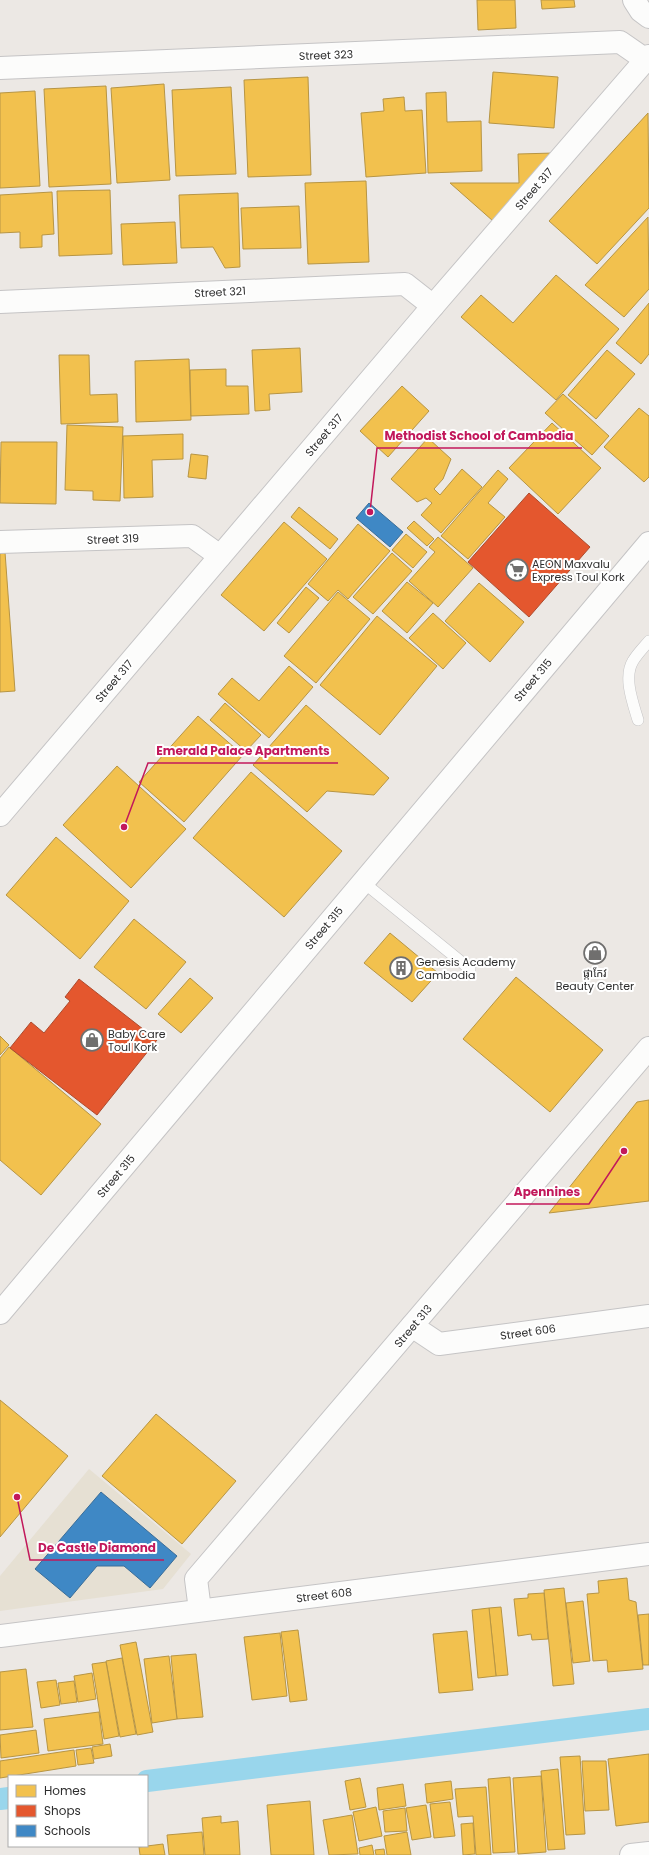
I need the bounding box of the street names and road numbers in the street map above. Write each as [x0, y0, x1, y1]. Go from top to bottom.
street label: Street 323 [299, 46, 353, 64]
street label: Street 317 [511, 164, 557, 214]
street label: Street 321 [194, 283, 246, 301]
street label: Street 317 [301, 410, 347, 460]
street label: Street 319 [87, 530, 139, 548]
street label: Street 315 [510, 655, 556, 705]
street label: Street 317 [91, 656, 137, 706]
street label: Street 315 [301, 903, 347, 953]
street label: Street 315 [93, 1151, 139, 1201]
street label: Street 313 [390, 1301, 436, 1351]
street label: Street 606 [499, 1320, 557, 1344]
street label: Street 608 [295, 1584, 353, 1606]

